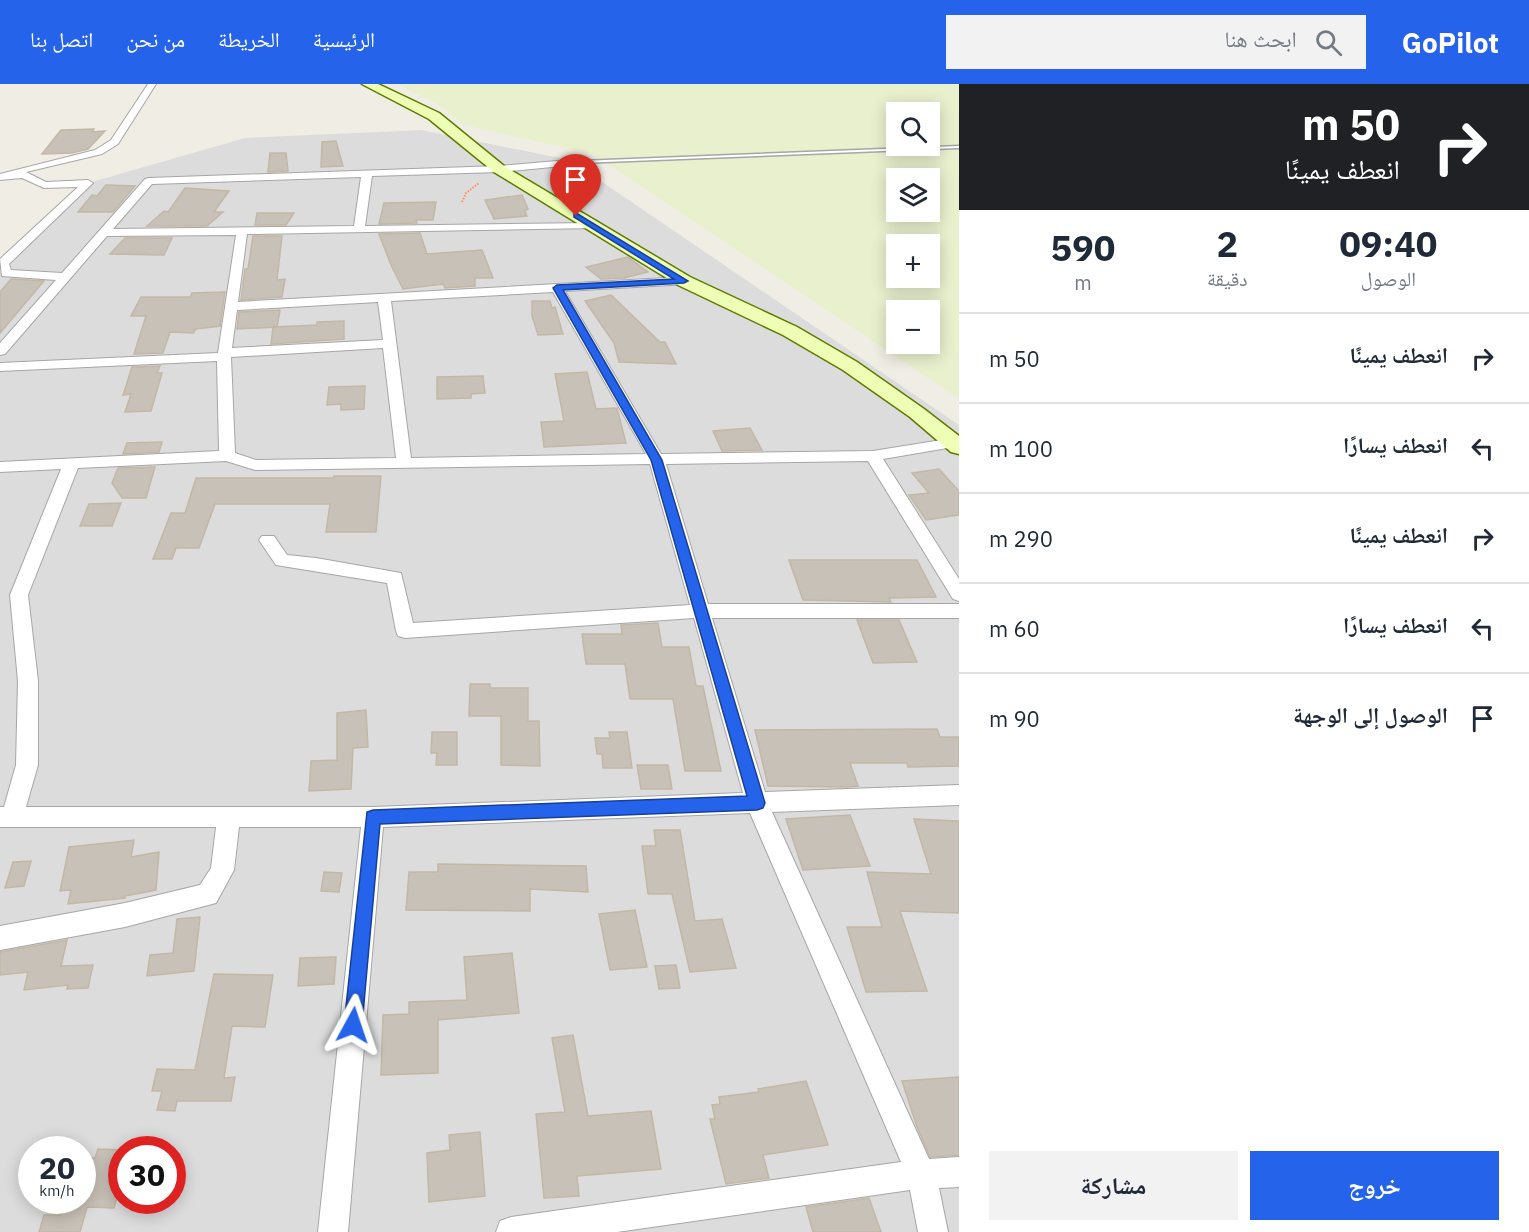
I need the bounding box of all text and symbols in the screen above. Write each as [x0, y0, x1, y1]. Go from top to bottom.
search box [946, 15, 1366, 69]
text: ابحث هنا [1225, 24, 1297, 53]
text: GoPilot [1402, 24, 1499, 61]
text: اتصل بنا [30, 25, 93, 53]
text: من نحن [126, 25, 185, 53]
text: الخريطة [218, 25, 280, 53]
text: الرئيسية [313, 25, 375, 53]
icon: search [1312, 26, 1345, 59]
text: 50 m [1302, 97, 1400, 152]
map controls [886, 102, 940, 354]
button: search [886, 102, 940, 156]
icon: right [1421, 108, 1499, 186]
text: انعطف يمينًا [1285, 151, 1400, 186]
pin [550, 154, 601, 216]
icon: arrive [559, 163, 592, 196]
button: layers [886, 168, 940, 222]
text: 2 [1216, 220, 1238, 267]
text: 09:40 [1339, 220, 1437, 267]
text: 590 [1051, 224, 1115, 271]
button: + [886, 234, 940, 288]
text: دقيقة [1207, 265, 1248, 292]
text: الوصول [1361, 265, 1416, 292]
text: m [1074, 269, 1092, 296]
button: − [886, 300, 940, 354]
text: انعطف يمينًا [1350, 340, 1448, 369]
icon: right [1466, 342, 1499, 375]
text: 50 m [989, 344, 1040, 373]
text: انعطف يسارًا [1343, 430, 1448, 459]
icon: left [1466, 432, 1499, 465]
text: 100 m [989, 434, 1053, 463]
text: انعطف يمينًا [1350, 520, 1448, 549]
icon: right [1466, 522, 1499, 555]
text: 290 m [989, 524, 1053, 553]
text: انعطف يسارًا [1343, 610, 1448, 639]
icon: left [1466, 612, 1499, 645]
text: 60 m [989, 614, 1040, 643]
text: الوصول إلى الوجهة [1293, 700, 1448, 729]
icon: arrive [1466, 702, 1499, 735]
text: 90 m [989, 704, 1040, 733]
position arrow [321, 993, 385, 1057]
speed limit sign: 30 [108, 1136, 186, 1214]
text: 20 [39, 1148, 75, 1187]
button: مشاركة [989, 1151, 1238, 1220]
button: خروج [1250, 1151, 1499, 1220]
text: km/h [39, 1181, 75, 1200]

